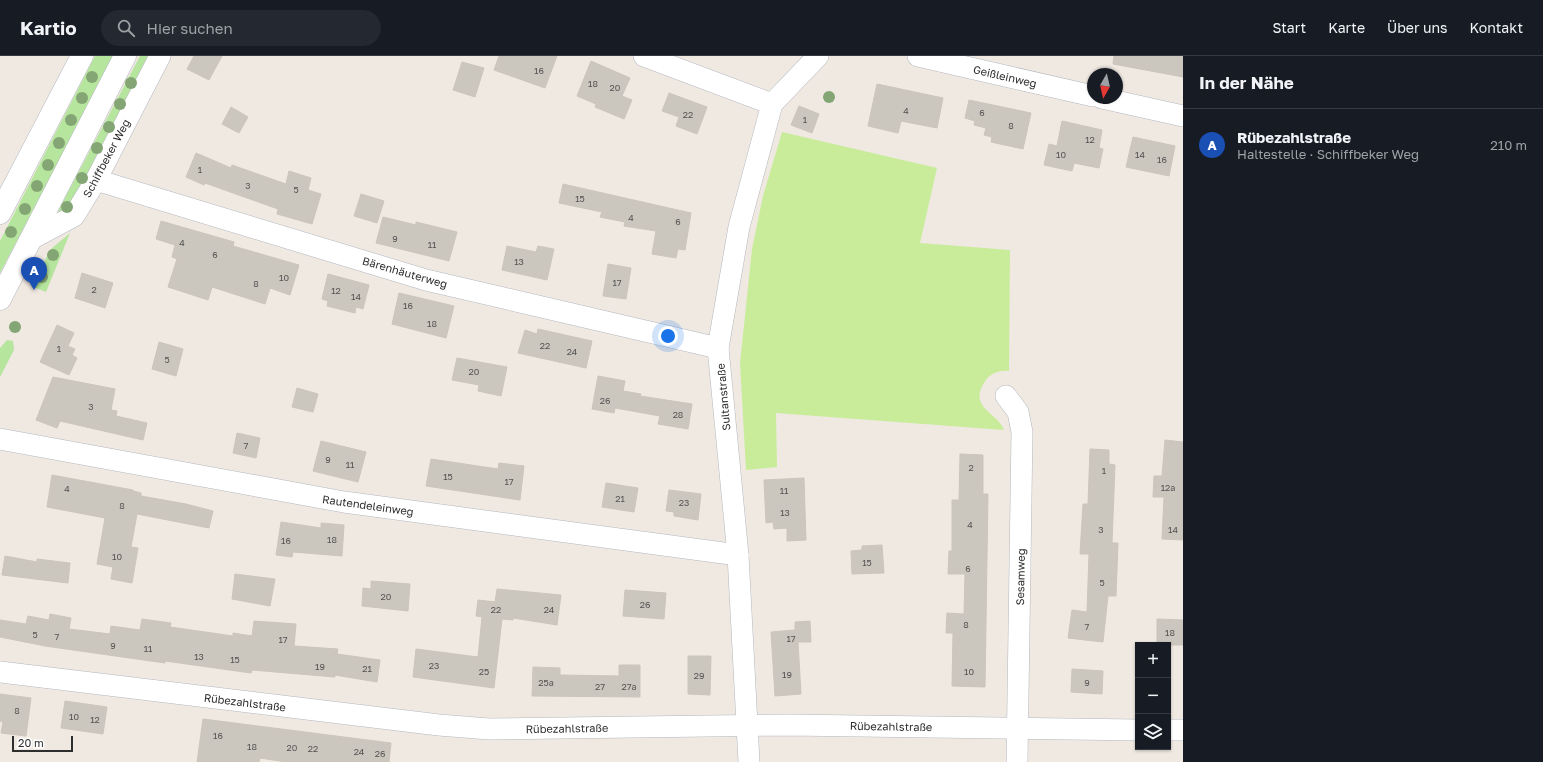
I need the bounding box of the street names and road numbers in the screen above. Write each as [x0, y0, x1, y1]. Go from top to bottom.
street label: Geißleinweg [972, 62, 1038, 90]
street label: Schiffbeker Weg [80, 117, 132, 199]
street label: Bärenhäuterweg [361, 254, 449, 290]
street label: Sultanstraße [714, 363, 732, 431]
street label: Rautendeleinweg [321, 492, 415, 518]
street label: Sesamweg [1013, 548, 1027, 606]
street label: Rübezahlstraße [203, 691, 287, 713]
street label: Rübezahlstraße [850, 719, 932, 733]
street label: Rübezahlstraße [526, 721, 608, 735]

